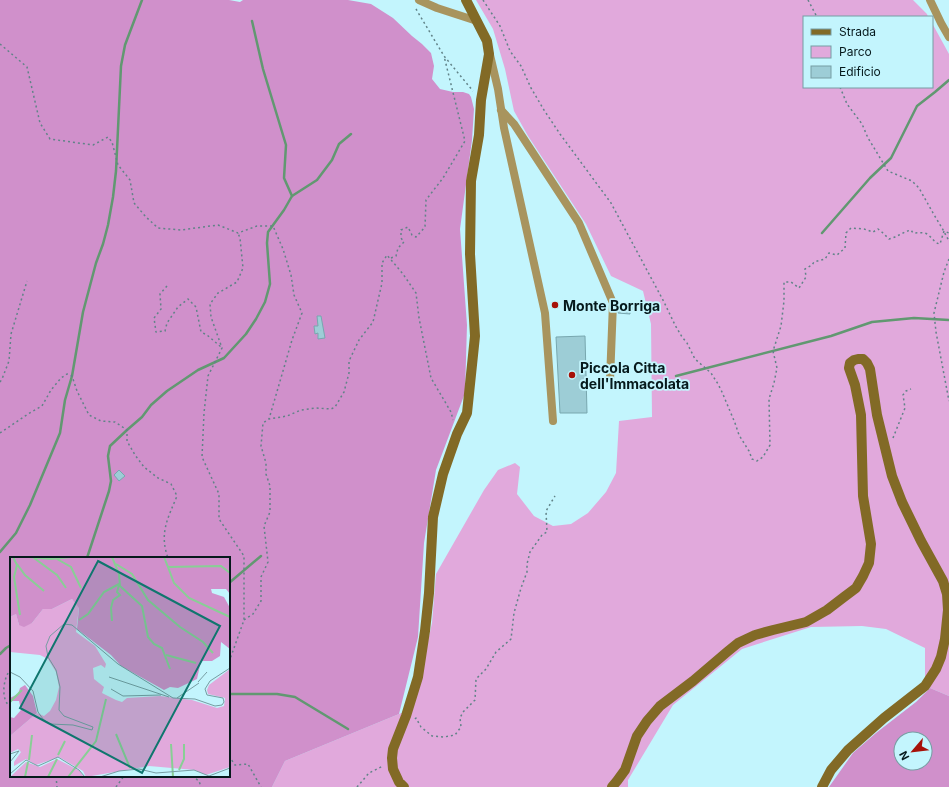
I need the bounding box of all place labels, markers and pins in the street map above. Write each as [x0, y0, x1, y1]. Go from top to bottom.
place label: Monte Borriga [563, 297, 660, 314]
marker: Monte Borriga [550, 300, 560, 310]
place label: Piccola Citta dell'Immacolata [580, 359, 689, 392]
marker: Piccola Citta dell'Immacolata [567, 370, 577, 380]

